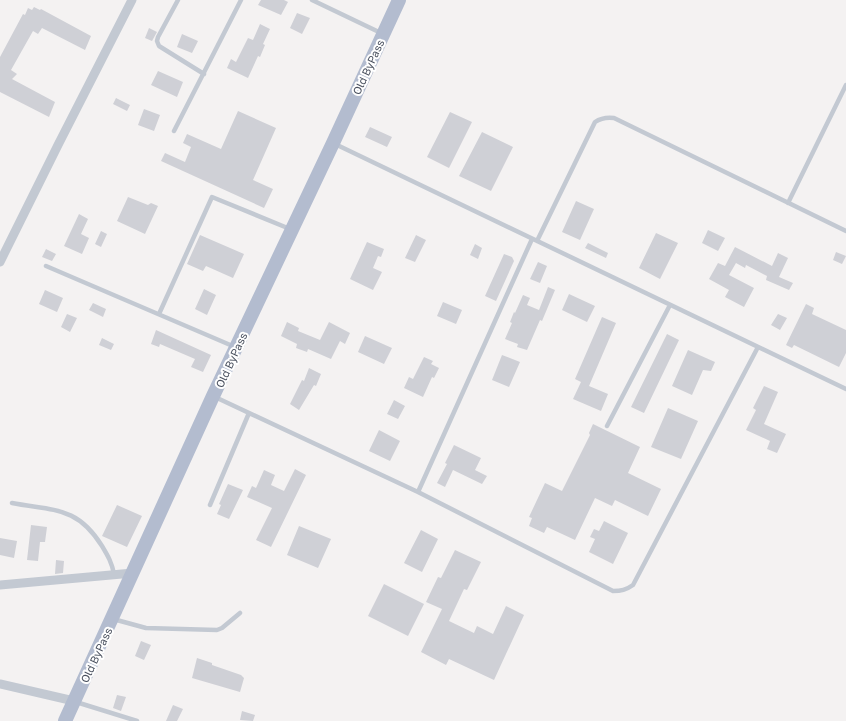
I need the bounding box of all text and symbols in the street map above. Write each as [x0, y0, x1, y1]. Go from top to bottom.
street label: Old ByPass [350, 37, 387, 97]
street label: Old ByPass [213, 330, 250, 390]
street label: Old ByPass [78, 625, 115, 685]

